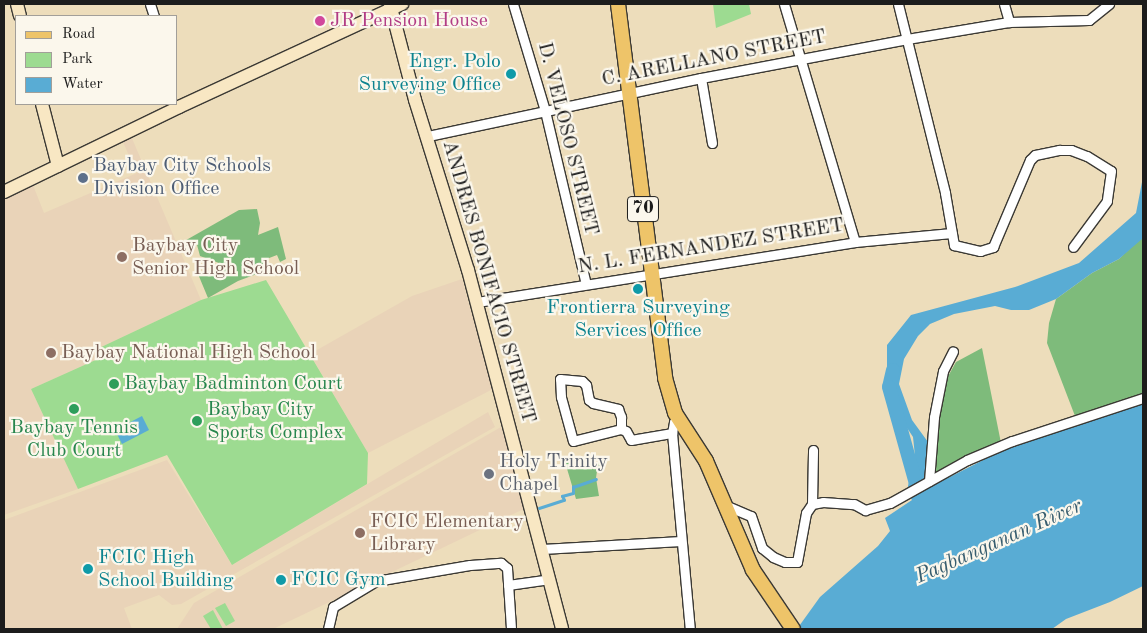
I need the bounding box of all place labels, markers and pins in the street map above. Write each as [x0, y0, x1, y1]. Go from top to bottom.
place label: JR Pension House [330, 9, 488, 33]
marker: JR Pension House [314, 15, 326, 27]
place label: Engr. Polo Surveying Office [359, 50, 501, 97]
marker: Engr. Polo Surveying Office [505, 68, 517, 80]
place label: Baybay City Schools Division Office [93, 155, 271, 202]
marker: Baybay City Schools Division Office [77, 172, 89, 184]
place label: Baybay City Senior High School [132, 234, 299, 281]
marker: Baybay City Senior High School [116, 251, 128, 263]
marker: Frontierra Surveying Services Office [632, 283, 644, 295]
place label: Frontierra Surveying Services Office [546, 297, 730, 344]
place label: Baybay National High School [61, 341, 316, 365]
marker: Baybay National High School [45, 347, 57, 359]
place label: Baybay Badminton Court [124, 372, 343, 396]
marker: Baybay Badminton Court [108, 378, 120, 390]
place label: Baybay City Sports Complex [207, 398, 344, 445]
marker: Baybay Tennis Club Court [68, 403, 80, 415]
marker: Baybay City Sports Complex [191, 415, 203, 427]
place label: Baybay Tennis Club Court [10, 417, 138, 464]
place label: Holy Trinity Chapel [499, 450, 608, 497]
marker: Holy Trinity Chapel [483, 468, 495, 480]
place label: FCIC Elementary Library [370, 510, 524, 557]
marker: FCIC Elementary Library [354, 527, 366, 539]
place label: FCIC High School Building [98, 546, 234, 593]
marker: FCIC High School Building [82, 563, 94, 575]
place label: FCIC Gym [291, 568, 386, 592]
marker: FCIC Gym [275, 574, 287, 586]

